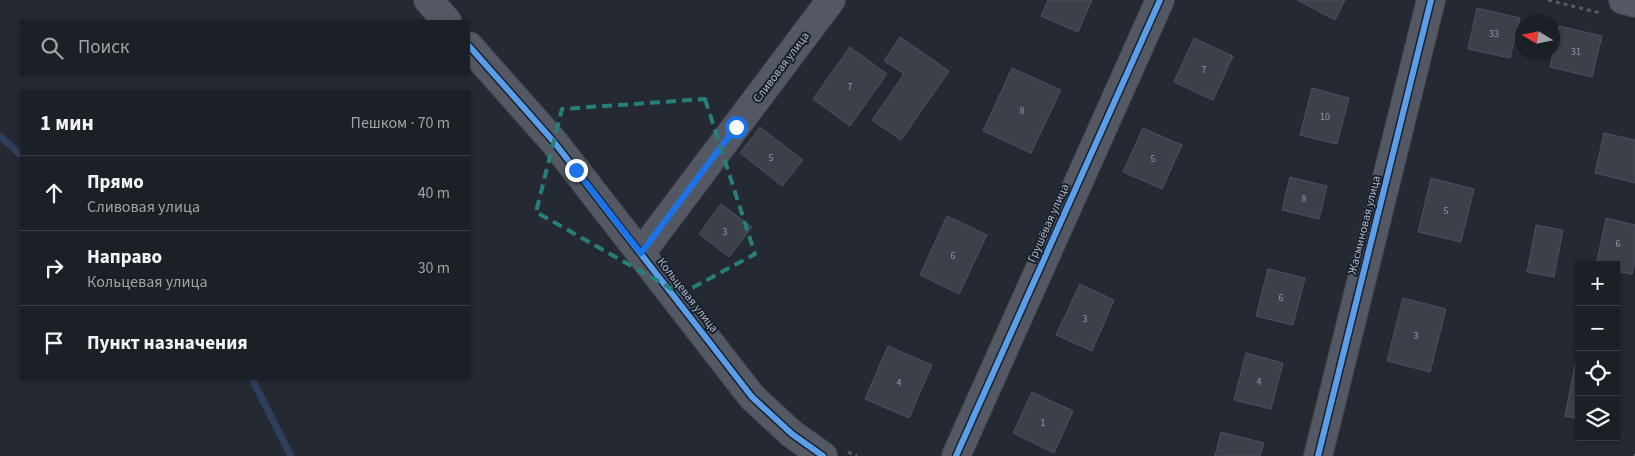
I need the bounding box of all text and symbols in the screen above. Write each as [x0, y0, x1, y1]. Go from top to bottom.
north arrow [1515, 15, 1560, 60]
search box [20, 20, 470, 75]
house number: 33 [1489, 27, 1499, 41]
street label: Сливовая улица [749, 28, 814, 106]
icon: search [38, 34, 66, 62]
text: Поиск [78, 34, 129, 61]
house number: 31 [1571, 45, 1581, 59]
house number: 7 [1202, 63, 1207, 77]
house number: 7 [848, 80, 853, 94]
house number: 8 [1020, 104, 1025, 118]
text: 1 мин [40, 108, 94, 138]
house number: 10 [1320, 110, 1330, 124]
text: Пешком · 70 m [351, 112, 450, 134]
route start [725, 116, 748, 139]
house number: 5 [769, 151, 774, 165]
house number: 5 [1151, 152, 1156, 166]
route end [565, 159, 588, 182]
text: Прямо [87, 169, 144, 196]
street label: Жасминовая улица [1344, 174, 1385, 276]
icon: ahead [40, 179, 68, 207]
street label: Грушёвая улица [1023, 181, 1073, 265]
text: 40 m [418, 182, 450, 204]
house number: 8 [1302, 192, 1307, 206]
text: Сливовая улица [87, 196, 200, 218]
house number: 5 [1444, 204, 1449, 218]
house number: 3 [723, 225, 728, 239]
house number: 6 [1616, 237, 1621, 251]
text: Направо [87, 244, 162, 271]
house number: 6 [951, 249, 956, 263]
icon: right [40, 254, 68, 282]
street label: Кольцевая улица [653, 254, 722, 336]
text: 30 m [418, 257, 450, 279]
map controls [1575, 261, 1620, 441]
button: + [1575, 261, 1620, 306]
text: Кольцевая улица [87, 271, 208, 293]
house number: 6 [1279, 291, 1284, 305]
button: − [1575, 306, 1620, 351]
house number: 3 [1083, 312, 1088, 326]
icon: arrive [40, 329, 68, 357]
house number: 3 [1414, 329, 1419, 343]
text: Пункт назначения [87, 330, 248, 357]
button: locate [1575, 351, 1620, 396]
house number: 4 [1257, 375, 1262, 389]
house number: 4 [897, 376, 902, 390]
button: layers [1575, 396, 1620, 441]
house number: 1 [1041, 416, 1046, 430]

